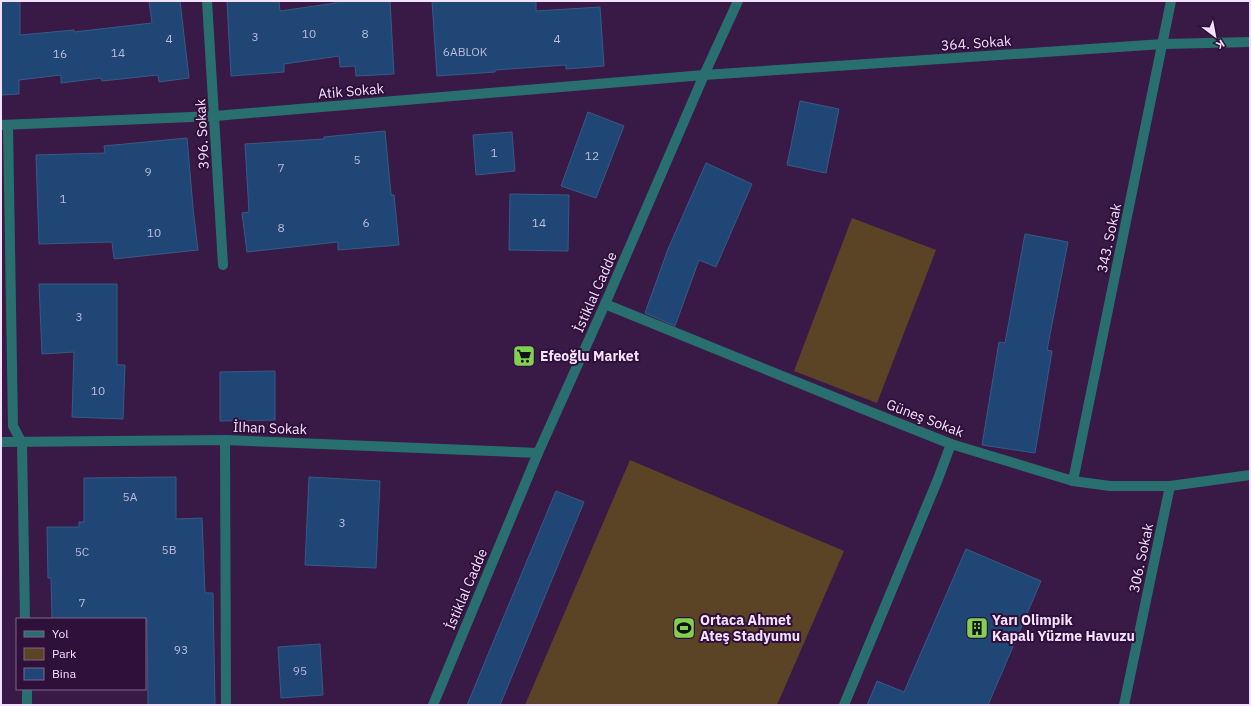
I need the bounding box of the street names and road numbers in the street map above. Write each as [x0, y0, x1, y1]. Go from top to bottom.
street label: 364. Sokak [940, 32, 1012, 54]
street label: Atik Sokak [317, 79, 385, 103]
street label: 396. Sokak [191, 98, 213, 170]
street label: 343. Sokak [1093, 201, 1125, 274]
street label: İstiklal Cadde [569, 248, 621, 335]
street label: Güneş Sokak [884, 395, 967, 441]
street label: İlhan Sokak [233, 418, 308, 438]
street label: 306. Sokak [1125, 521, 1157, 594]
street label: İstiklal Cadde [441, 545, 491, 632]

